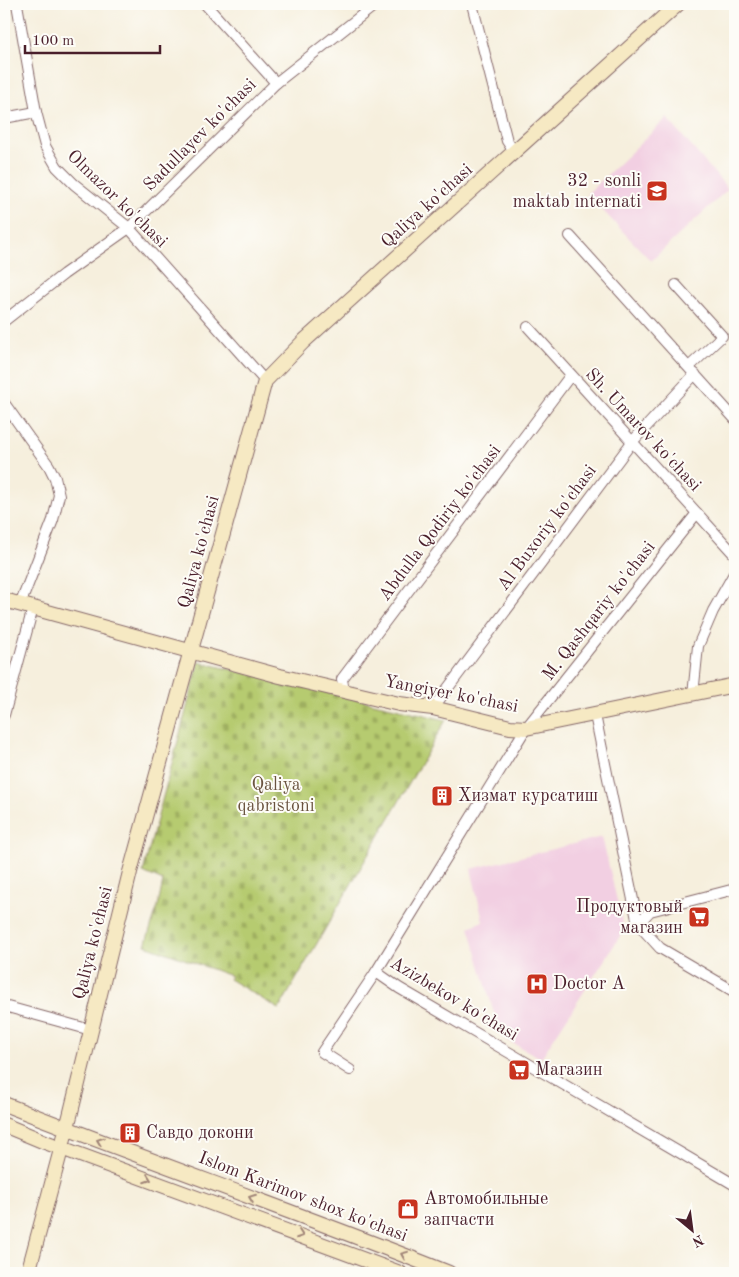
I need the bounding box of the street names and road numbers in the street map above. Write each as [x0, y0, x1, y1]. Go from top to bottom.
street label: Sadullayev ko'chasi [140, 75, 260, 195]
street label: Olmazor ko'chasi [63, 147, 171, 251]
street label: Qaliya ko'chasi [378, 160, 476, 251]
street label: Sh. Umarov ko'chasi [582, 365, 704, 495]
street label: Abdulla Qodiriy ko'chasi [376, 442, 504, 604]
street label: Al Buxoriy ko'chasi [494, 462, 600, 594]
street label: Qaliya ko'chasi [175, 494, 223, 610]
street label: M. Qashqariy ko'chasi [539, 538, 659, 684]
street label: Yangiyer ko'chasi [382, 672, 520, 716]
street label: Qaliya ko'chasi [70, 884, 116, 1001]
street label: Azizbekov ko'chasi [387, 954, 521, 1044]
street label: Islom Karimov shox ko'chasi [196, 1149, 410, 1245]

